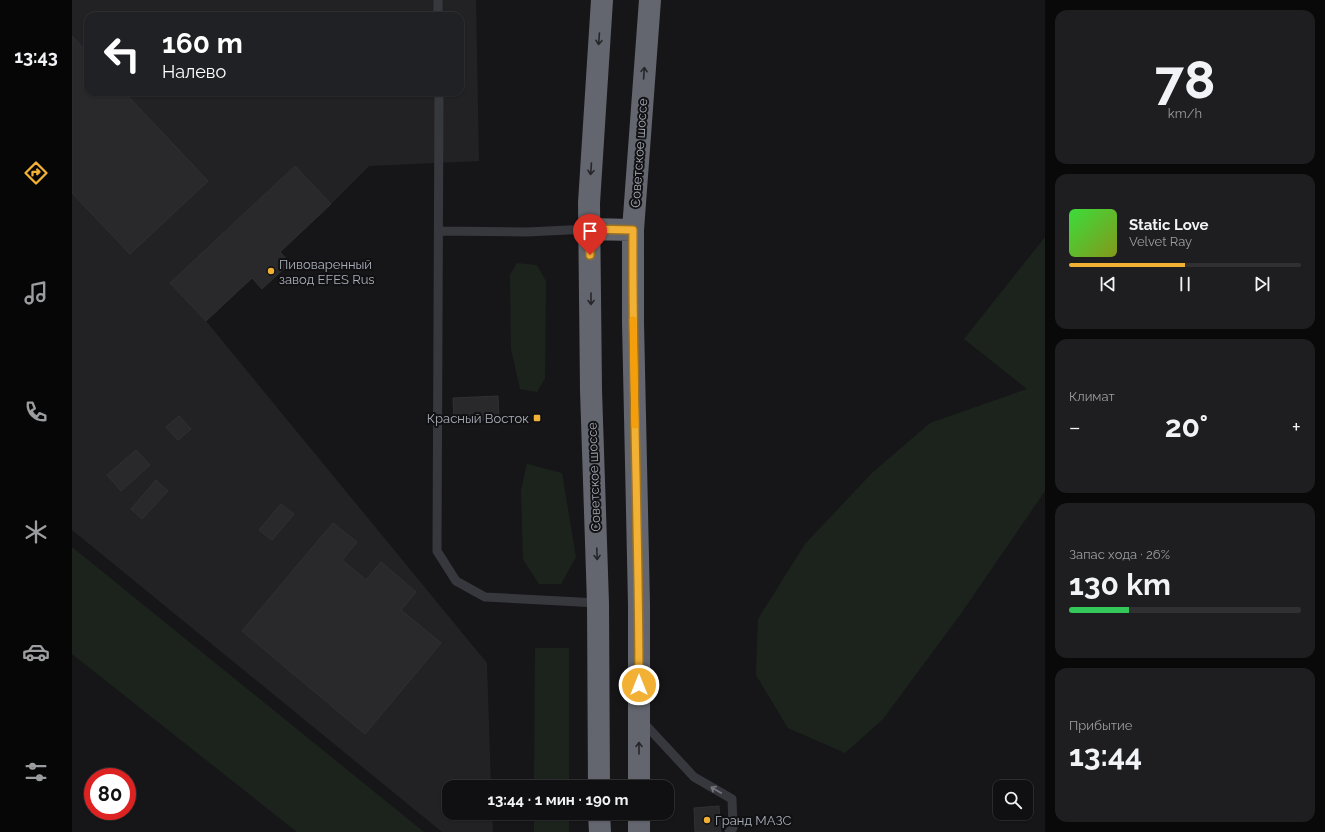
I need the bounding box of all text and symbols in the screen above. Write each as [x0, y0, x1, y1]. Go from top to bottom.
text: 160 m [162, 27, 243, 60]
icon: left [96, 28, 148, 80]
one-way arrow [596, 32, 603, 45]
text: 13:43 [14, 46, 58, 67]
text: 78 [1155, 49, 1215, 110]
text: Налево [162, 61, 226, 82]
one-way arrow [641, 67, 648, 80]
street label: Советское шоссе [628, 97, 650, 208]
text: km/h [1168, 106, 1202, 121]
icon: directions [22, 159, 50, 187]
one-way arrow [588, 162, 595, 175]
pin [573, 214, 607, 255]
text: Static Love [1129, 216, 1208, 234]
icon: arrive [579, 220, 601, 242]
text: Velvet Ray [1129, 234, 1192, 249]
place label: Пивоваренный завод EFES Rus [279, 257, 375, 287]
marker: Пивоваренный завод EFES Rus [266, 266, 276, 276]
icon: previous [1097, 273, 1119, 295]
icon: pause [1174, 273, 1196, 295]
icon: next [1251, 273, 1273, 295]
icon: music [22, 279, 50, 307]
one-way arrow [587, 292, 595, 305]
text: Климат [1069, 389, 1115, 404]
icon: phone [22, 398, 50, 426]
text: 20° [1165, 409, 1208, 444]
place label: Красный Восток [427, 411, 529, 426]
marker: Красный Восток [532, 413, 542, 423]
text: − [1069, 414, 1081, 440]
text: + [1292, 414, 1301, 440]
street label: Советское шоссе [585, 422, 603, 532]
icon: climate [22, 518, 50, 546]
one-way arrow [593, 547, 600, 560]
text: Запас хода · 26% [1069, 547, 1170, 562]
text: 130 km [1069, 567, 1171, 602]
icon: car [22, 638, 50, 666]
position arrow [618, 664, 660, 706]
text: Прибытие [1069, 718, 1132, 733]
text: 13:44 [1069, 738, 1142, 773]
one-way arrow [635, 742, 643, 755]
icon: filters [22, 758, 50, 786]
speed limit sign: 80 [84, 768, 136, 820]
map controls [993, 780, 1033, 820]
button: search [993, 780, 1033, 820]
one-way arrow [710, 785, 722, 793]
text: 13:44 · 1 мин · 190 m [488, 791, 629, 809]
place label: Гранд МАЗС [715, 813, 791, 828]
marker: Гранд МАЗС [702, 815, 712, 825]

